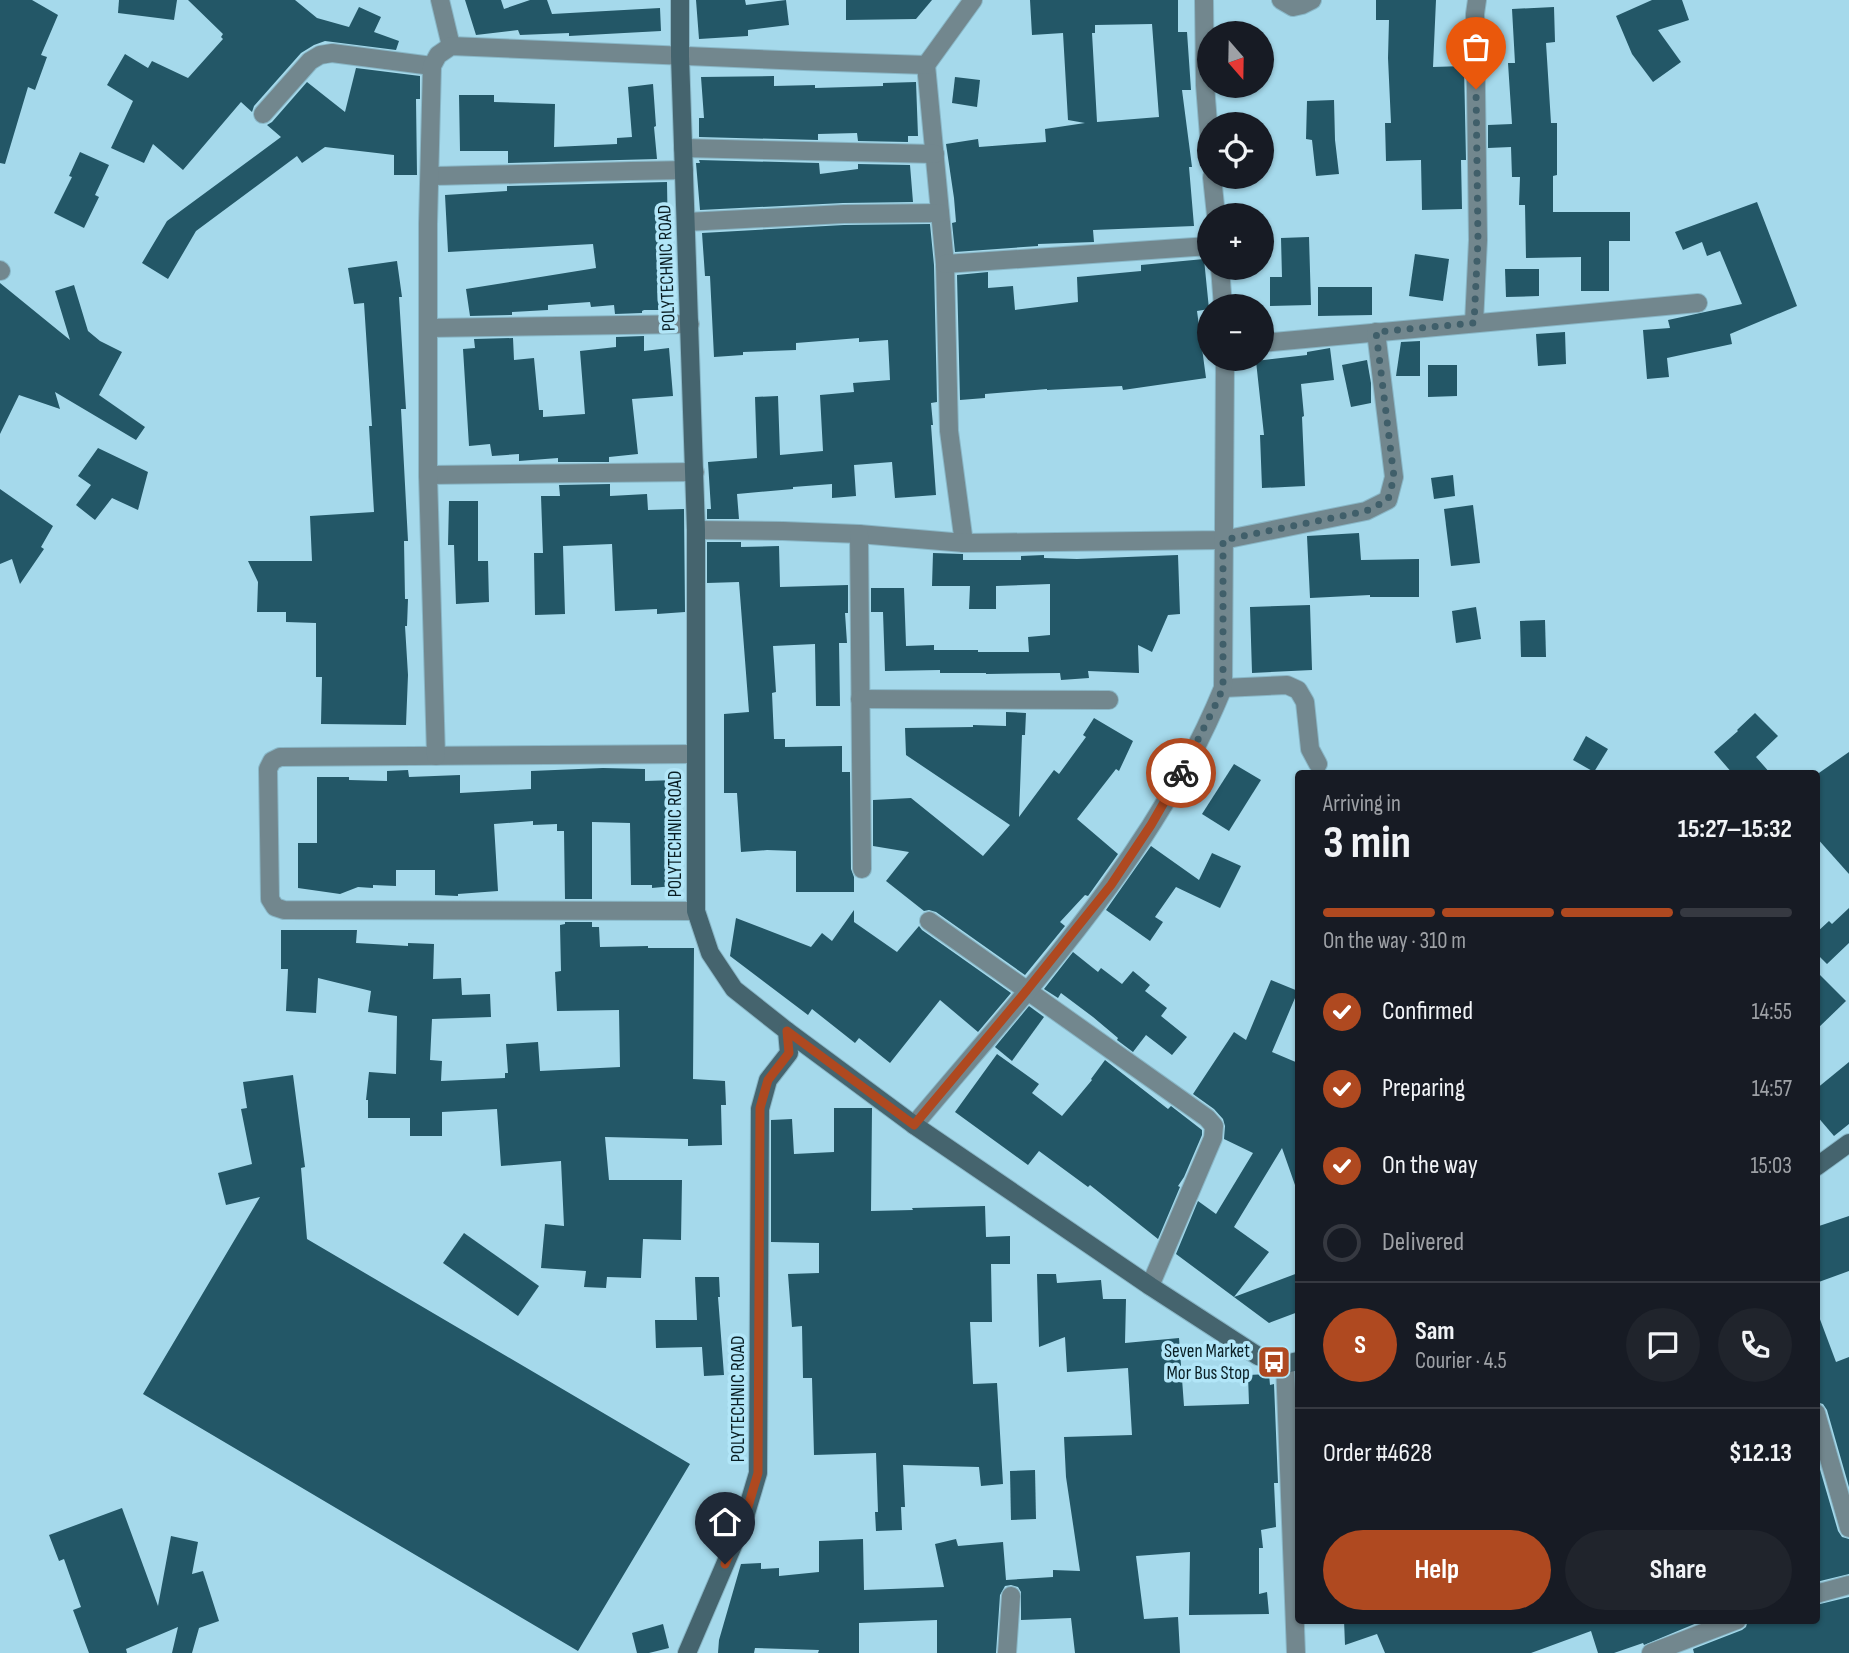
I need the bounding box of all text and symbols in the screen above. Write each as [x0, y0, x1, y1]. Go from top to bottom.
pin [1446, 17, 1506, 89]
north arrow [1197, 21, 1274, 98]
map controls [1197, 21, 1274, 371]
icon: bag [1457, 28, 1495, 66]
button: locate [1197, 112, 1274, 189]
button: + [1197, 203, 1274, 280]
street label: POLYTECHNIC ROAD [653, 204, 681, 332]
button: − [1197, 294, 1274, 371]
courier [1146, 738, 1216, 808]
icon: bike [1162, 754, 1200, 792]
street label: POLYTECHNIC ROAD [664, 771, 687, 897]
text: Arriving in [1323, 790, 1401, 818]
text: 15:27–15:32 [1678, 814, 1792, 845]
text: 3 min [1323, 816, 1411, 871]
text: On the way · 310 m [1323, 927, 1466, 955]
icon: check [1323, 993, 1361, 1031]
text: Confirmed [1382, 996, 1473, 1027]
text: 14:55 [1752, 998, 1792, 1026]
icon: check [1323, 1070, 1361, 1108]
text: Preparing [1382, 1073, 1465, 1104]
text: 14:57 [1752, 1075, 1792, 1103]
icon: check [1323, 1147, 1361, 1185]
text: On the way [1382, 1150, 1478, 1181]
text: 15:03 [1751, 1152, 1792, 1180]
text: Delivered [1382, 1227, 1464, 1258]
button: chat [1626, 1308, 1700, 1382]
button: phone [1718, 1308, 1792, 1382]
text: Sam [1415, 1316, 1455, 1347]
text: S [1354, 1330, 1366, 1361]
street label: POLYTECHNIC ROAD [727, 1336, 750, 1462]
place label: Seven Market Mor Bus Stop [1164, 1340, 1250, 1385]
bus stop icon: Seven Market Mor Bus Stop [1255, 1343, 1293, 1381]
text: Courier · 4.5 [1415, 1347, 1507, 1375]
text: Order #4628 [1323, 1438, 1432, 1469]
text: $12.13 [1729, 1438, 1792, 1469]
pin [695, 1492, 755, 1564]
icon: home [706, 1503, 744, 1541]
button: Help [1323, 1530, 1551, 1610]
button: Share [1565, 1530, 1792, 1610]

